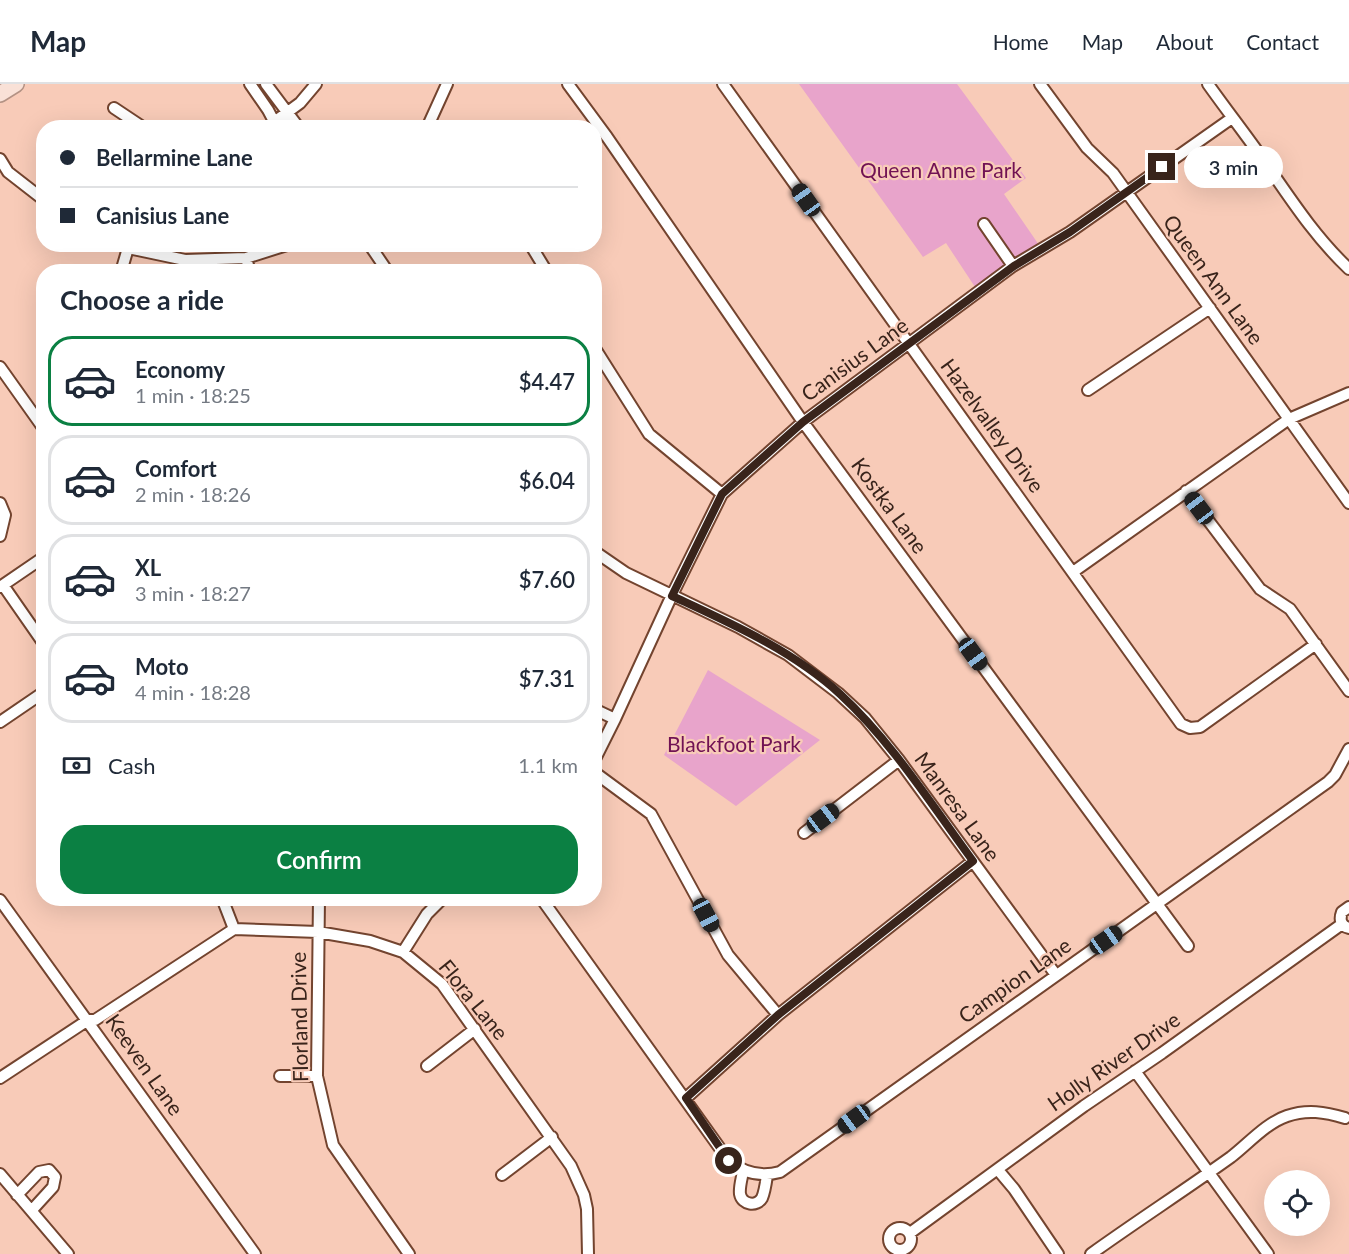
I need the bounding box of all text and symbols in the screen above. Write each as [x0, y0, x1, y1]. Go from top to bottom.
text: Map [30, 24, 86, 58]
text: Home [993, 29, 1049, 54]
text: Map [1082, 29, 1123, 54]
text: About [1156, 29, 1213, 54]
text: Contact [1246, 29, 1319, 54]
text: Bellarmine Lane [96, 144, 253, 171]
callout: 3 min [1183, 146, 1282, 188]
route end [1148, 153, 1175, 180]
text: 3 min [1209, 155, 1258, 179]
park label: Queen Anne Park [860, 157, 1022, 182]
car [788, 180, 824, 220]
text: Canisius Lane [96, 202, 229, 229]
street label: Queen Ann Lane [1159, 209, 1270, 349]
text: Choose a ride [60, 283, 224, 316]
street label: Canisius Lane [796, 312, 912, 406]
street label: Hazelvalley Drive [936, 353, 1050, 497]
icon: car [63, 354, 117, 408]
text: Economy [135, 356, 225, 383]
text: $4.47 [519, 368, 575, 395]
text: 1 min · 18:25 [135, 383, 251, 407]
street label: Kostka Lane [847, 452, 933, 558]
icon: car [63, 453, 117, 507]
text: Comfort [135, 455, 217, 482]
text: $6.04 [519, 467, 575, 494]
text: 2 min · 18:26 [135, 482, 251, 506]
car [1181, 488, 1217, 528]
icon: car [63, 552, 117, 606]
text: XL [135, 554, 161, 581]
text: $7.60 [519, 566, 575, 593]
text: 3 min · 18:27 [135, 581, 251, 605]
car [955, 634, 991, 674]
icon: car [63, 651, 117, 705]
text: Moto [135, 653, 189, 680]
text: $7.31 [519, 665, 575, 692]
text: 4 min · 18:28 [135, 680, 251, 704]
park label: Blackfoot Park [667, 731, 801, 756]
street label: Manresa Lane [910, 747, 1006, 865]
icon: cash [60, 749, 93, 782]
text: Cash [108, 752, 155, 779]
text: 1.1 km [518, 753, 578, 777]
car [803, 800, 843, 836]
button: Confirm [60, 825, 578, 894]
car [690, 895, 722, 935]
car [1086, 922, 1126, 958]
street label: Campion Lane [953, 932, 1075, 1028]
street label: Florland Drive [285, 952, 312, 1082]
street label: Flora Lane [434, 954, 514, 1044]
street label: Holly River Drive [1042, 1006, 1184, 1116]
street label: Keeven Lane [101, 1009, 189, 1120]
car [834, 1101, 874, 1137]
route start [715, 1147, 742, 1174]
map controls [1264, 1170, 1330, 1236]
button: locate [1264, 1170, 1330, 1236]

